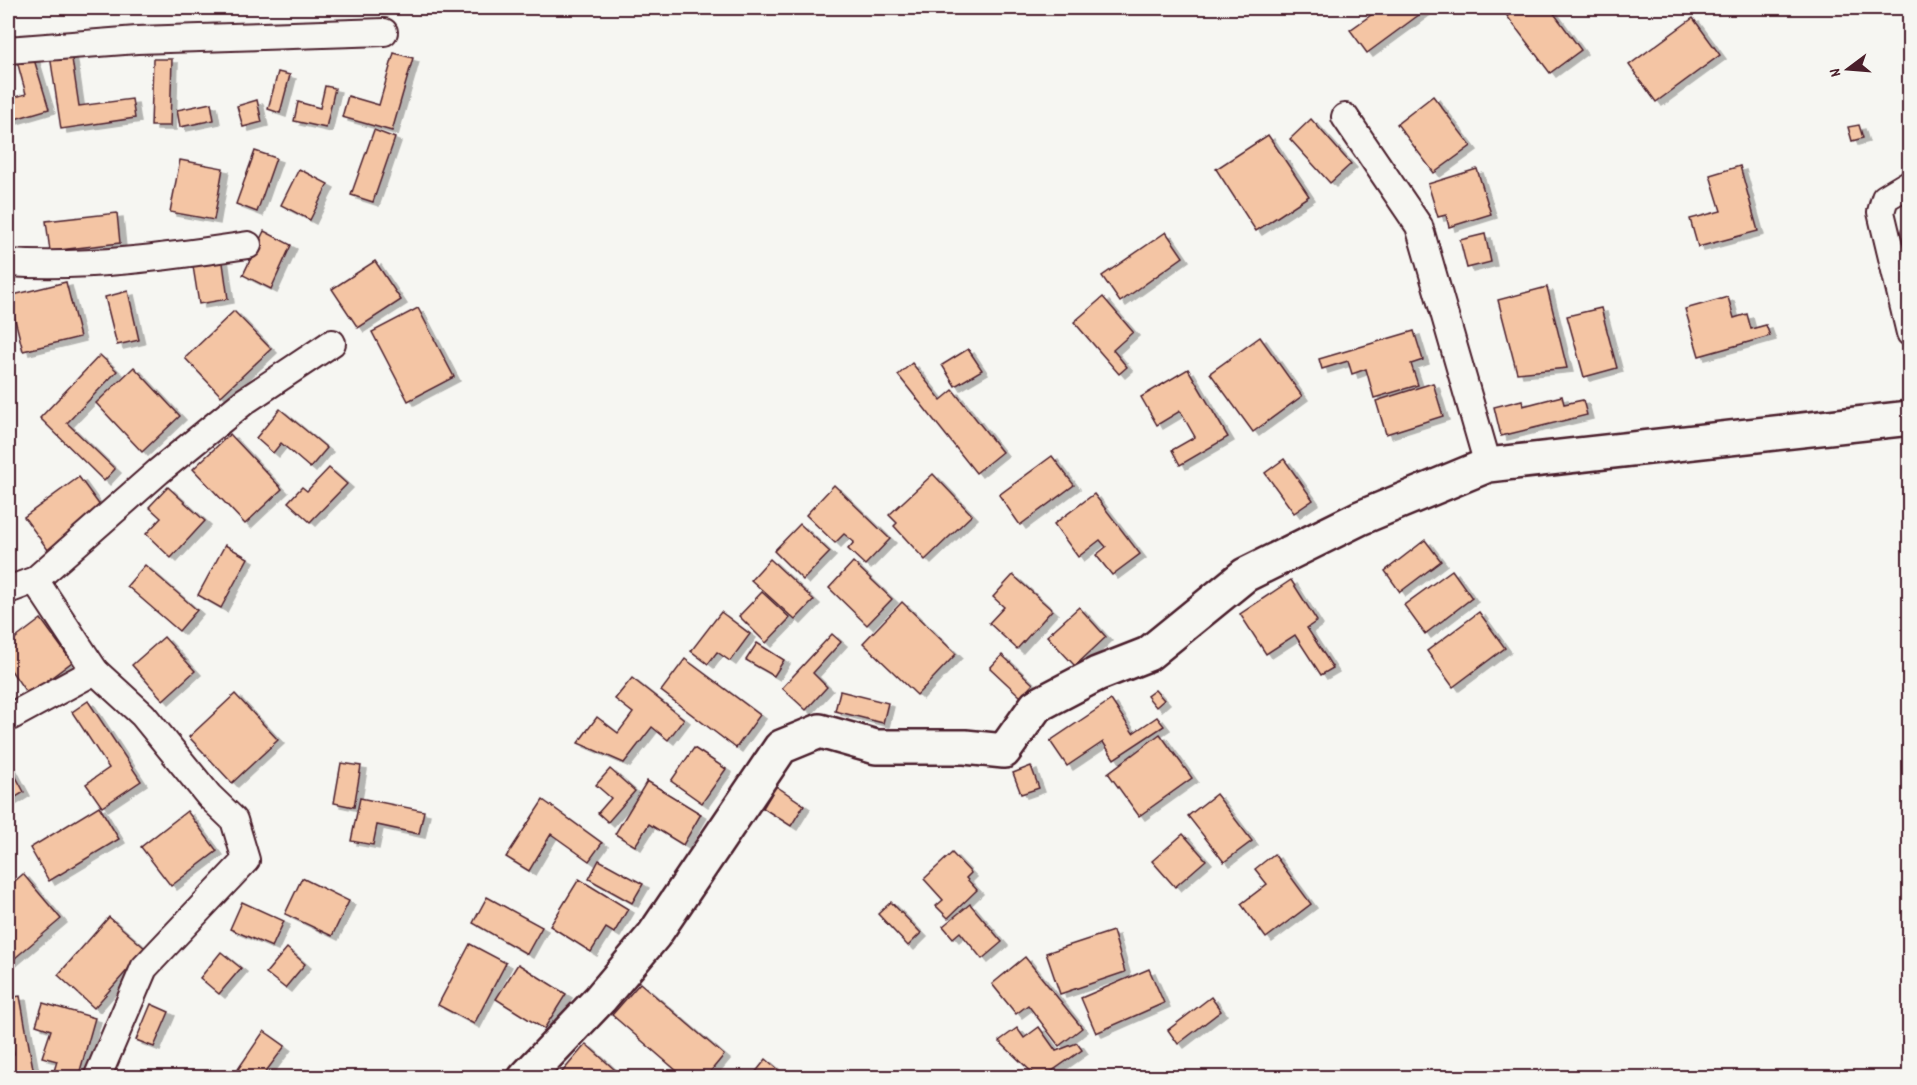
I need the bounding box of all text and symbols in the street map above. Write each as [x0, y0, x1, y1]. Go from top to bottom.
north arrow [1818, 39, 1878, 99]
text: N [1824, 65, 1848, 79]

